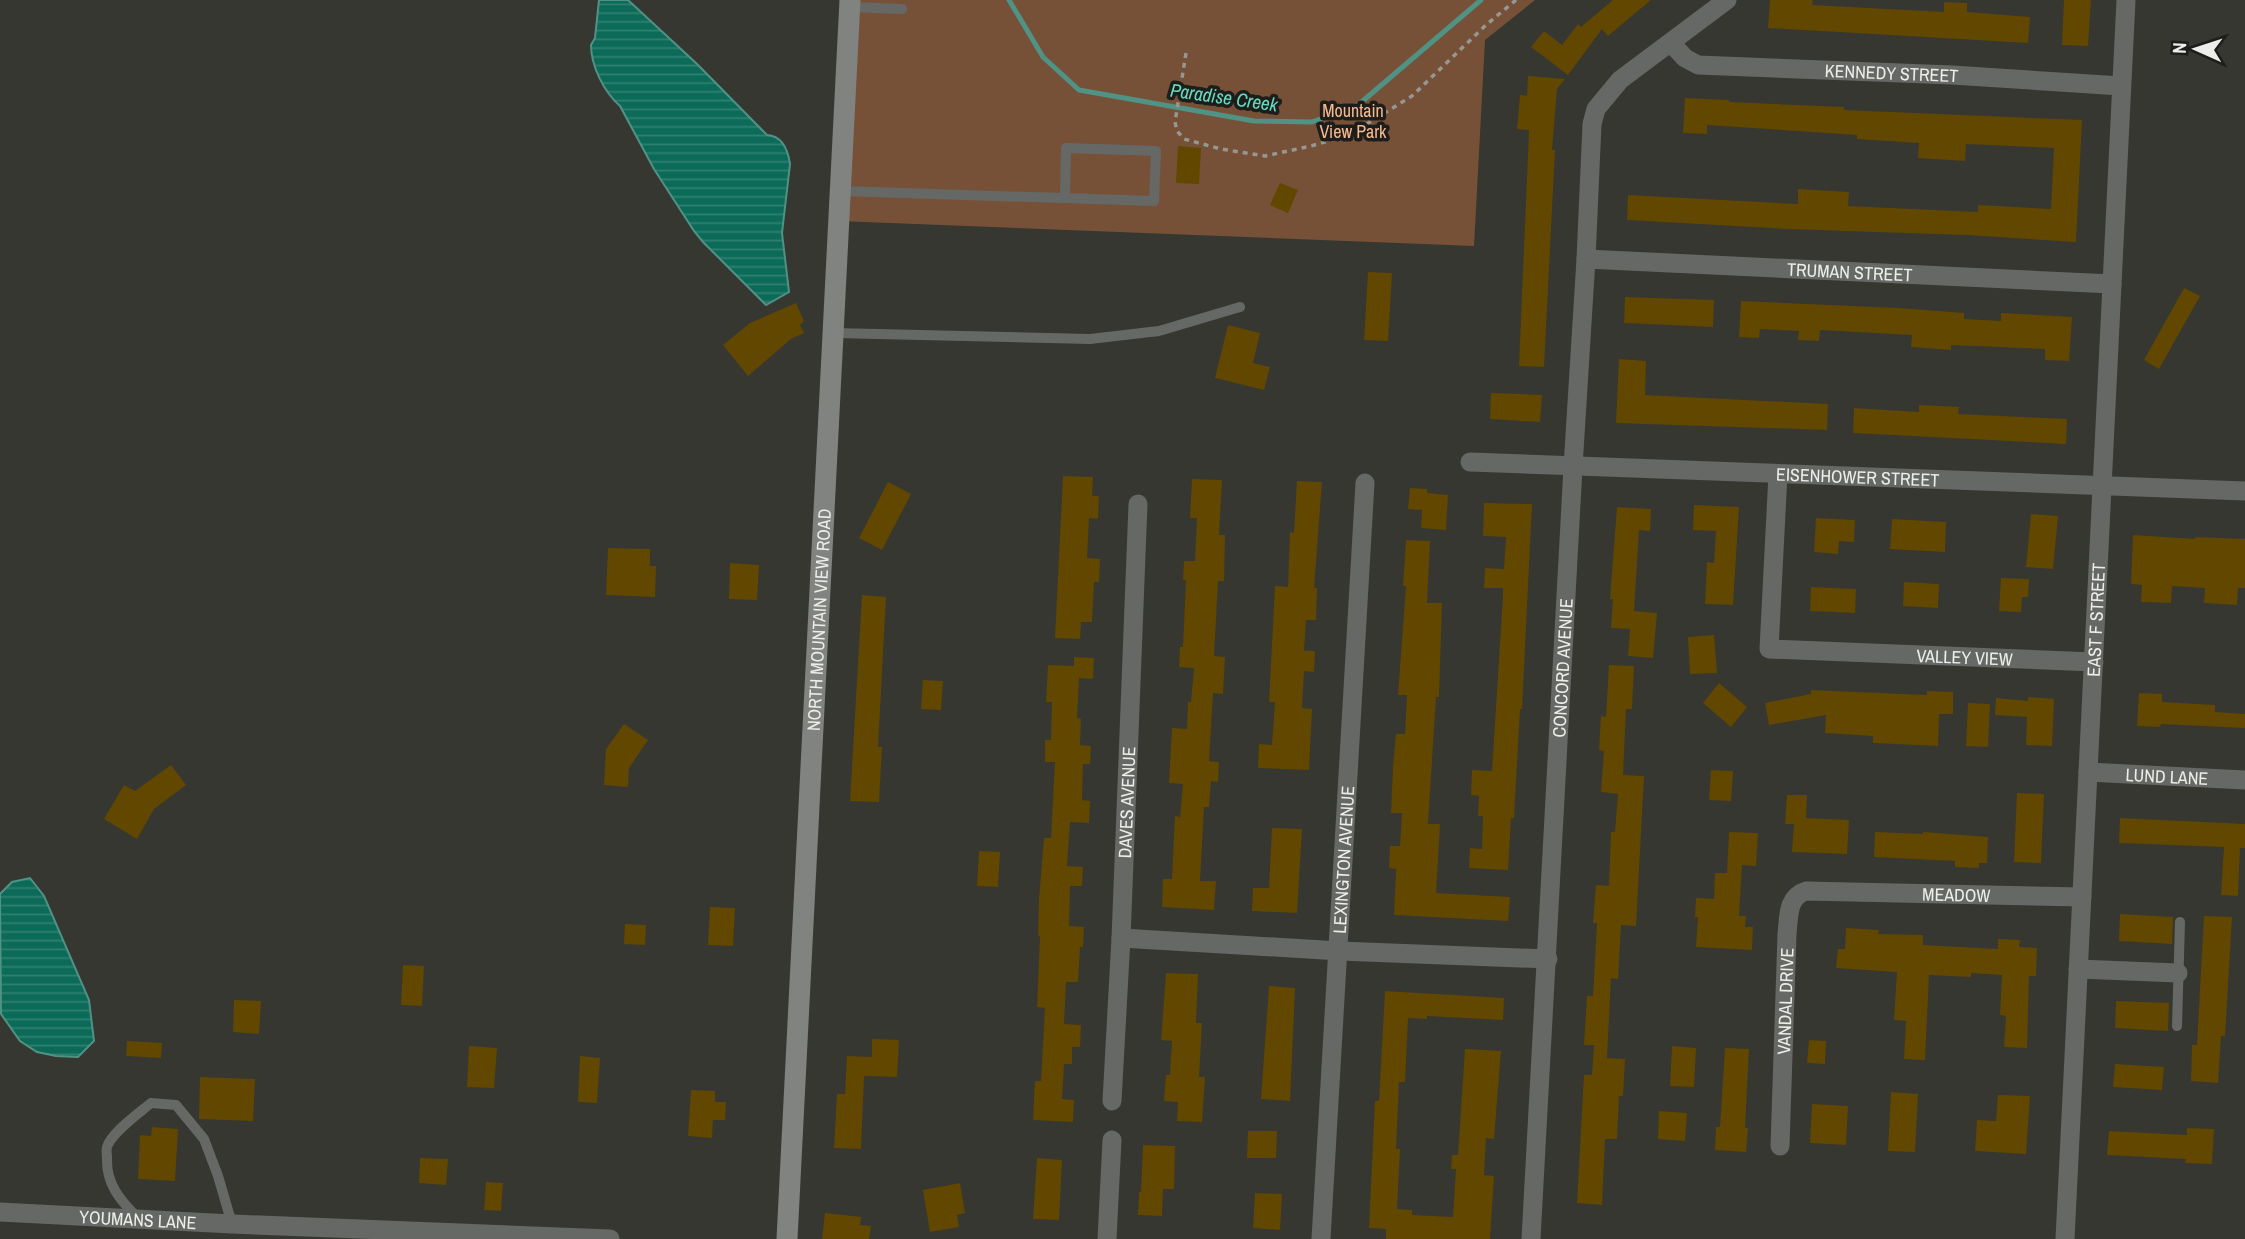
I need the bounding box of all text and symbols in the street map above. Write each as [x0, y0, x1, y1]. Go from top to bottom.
north arrow [2161, 14, 2231, 84]
text: N [2166, 42, 2192, 54]
street label: KENNEDY STREET [1824, 58, 1959, 88]
water label: Paradise Creek [1169, 77, 1281, 118]
park label: Mountain View Park [1319, 98, 1387, 144]
street label: TRUMAN STREET [1786, 256, 1913, 287]
street label: EISENHOWER STREET [1776, 461, 1940, 492]
street label: NORTH MOUNTAIN VIEW ROAD [800, 508, 837, 732]
street label: EAST F STREET [2080, 562, 2111, 677]
street label: CONCORD AVENUE [1546, 598, 1578, 738]
street label: VALLEY VIEW [1916, 642, 2013, 671]
street label: DAVES AVENUE [1112, 746, 1141, 859]
street label: LUND LANE [2125, 761, 2209, 791]
street label: LEXINGTON AVENUE [1326, 785, 1360, 934]
street label: MEADOW [1922, 881, 1991, 908]
street label: VANDAL DRIVE [1771, 947, 1799, 1055]
street label: YOUMANS LANE [79, 1204, 197, 1235]

